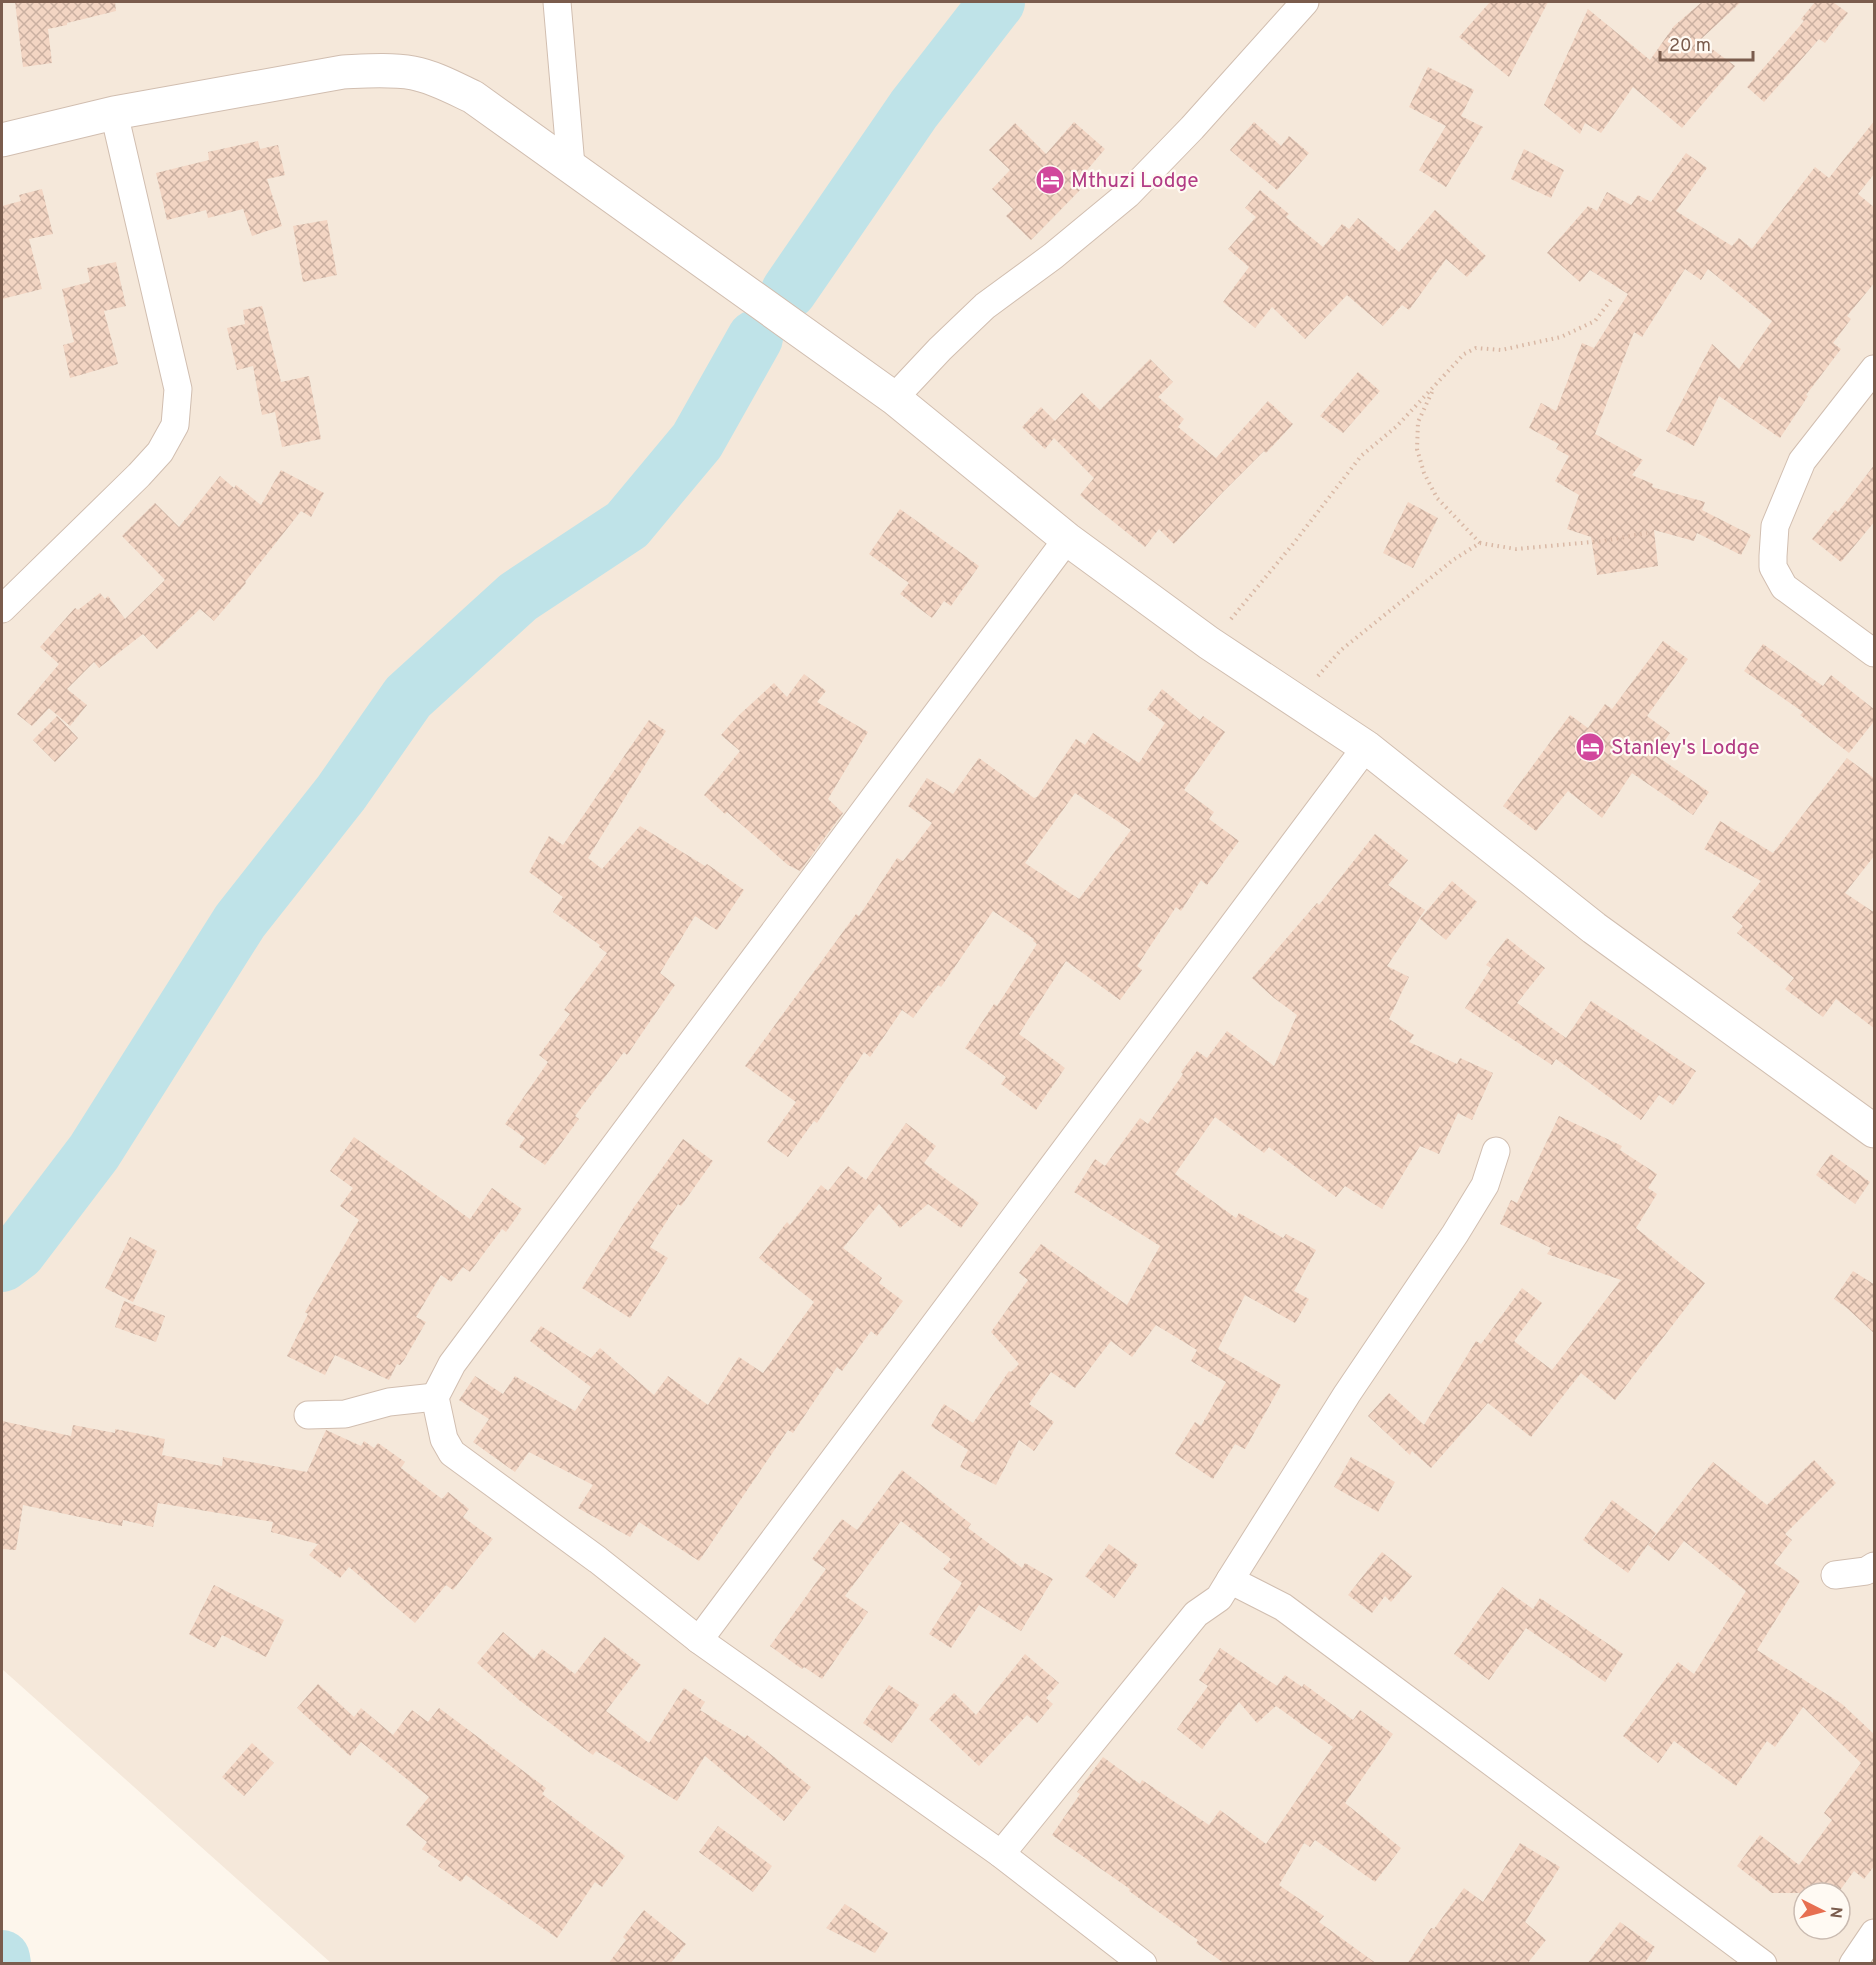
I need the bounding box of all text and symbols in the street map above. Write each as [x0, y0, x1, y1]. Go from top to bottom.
scale bar [1660, 24, 1753, 62]
text: 20 m [1669, 35, 1711, 58]
hotel icon: Mthuzi Lodge [1034, 164, 1066, 196]
place label: Mthuzi Lodge [1071, 168, 1199, 195]
hotel icon: Stanley's Lodge [1574, 731, 1606, 763]
place label: Stanley's Lodge [1611, 735, 1760, 762]
north arrow [1792, 1881, 1852, 1941]
text: N [1824, 1906, 1845, 1919]

